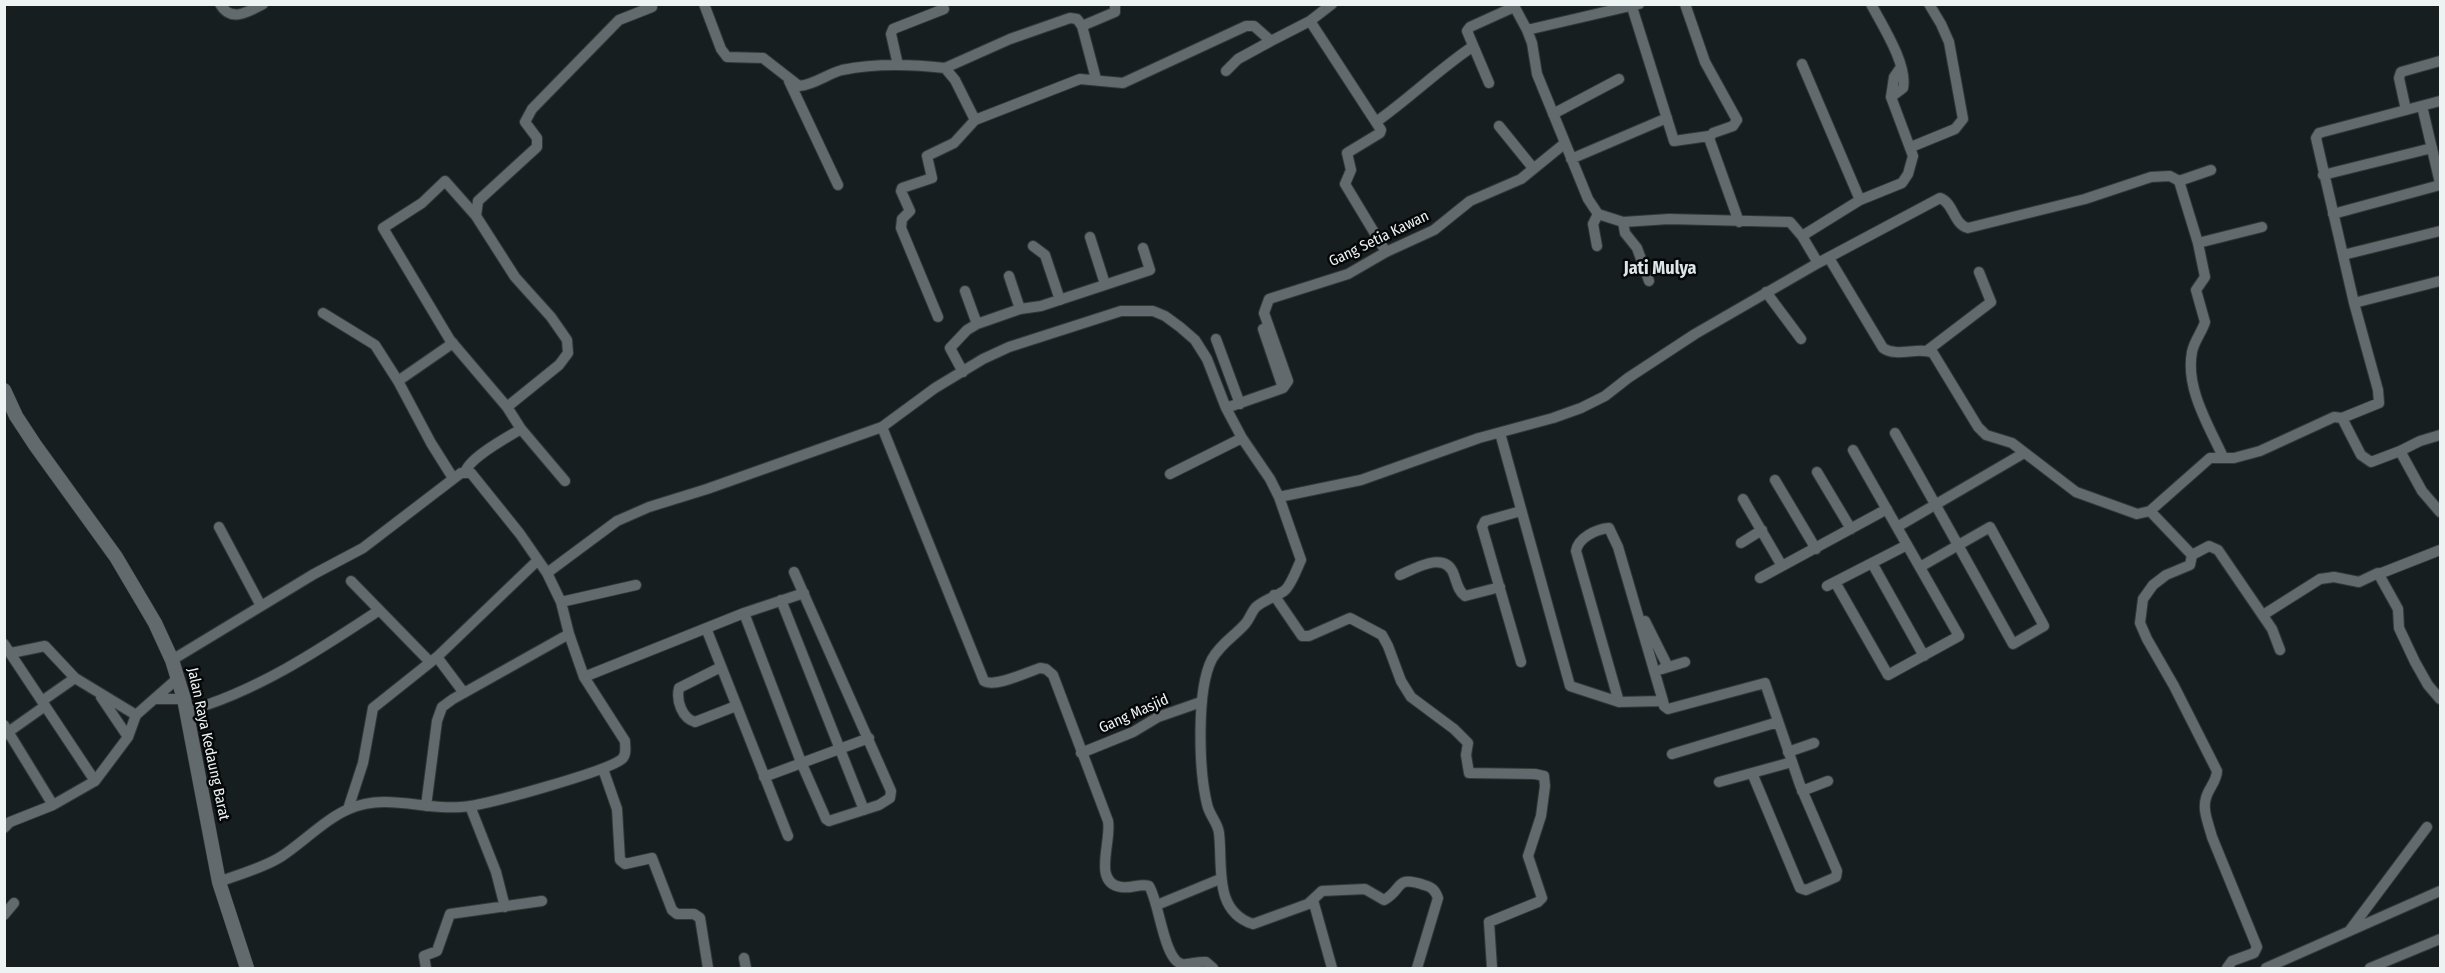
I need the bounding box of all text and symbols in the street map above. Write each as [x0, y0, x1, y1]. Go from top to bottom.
street label: Gang Setia Kawan [1326, 207, 1432, 271]
district label: Jati Mulya [1623, 258, 1697, 280]
street label: Jalan Raya Kedaung Barat [183, 666, 233, 822]
street label: Gang Masjid [1096, 691, 1172, 737]

